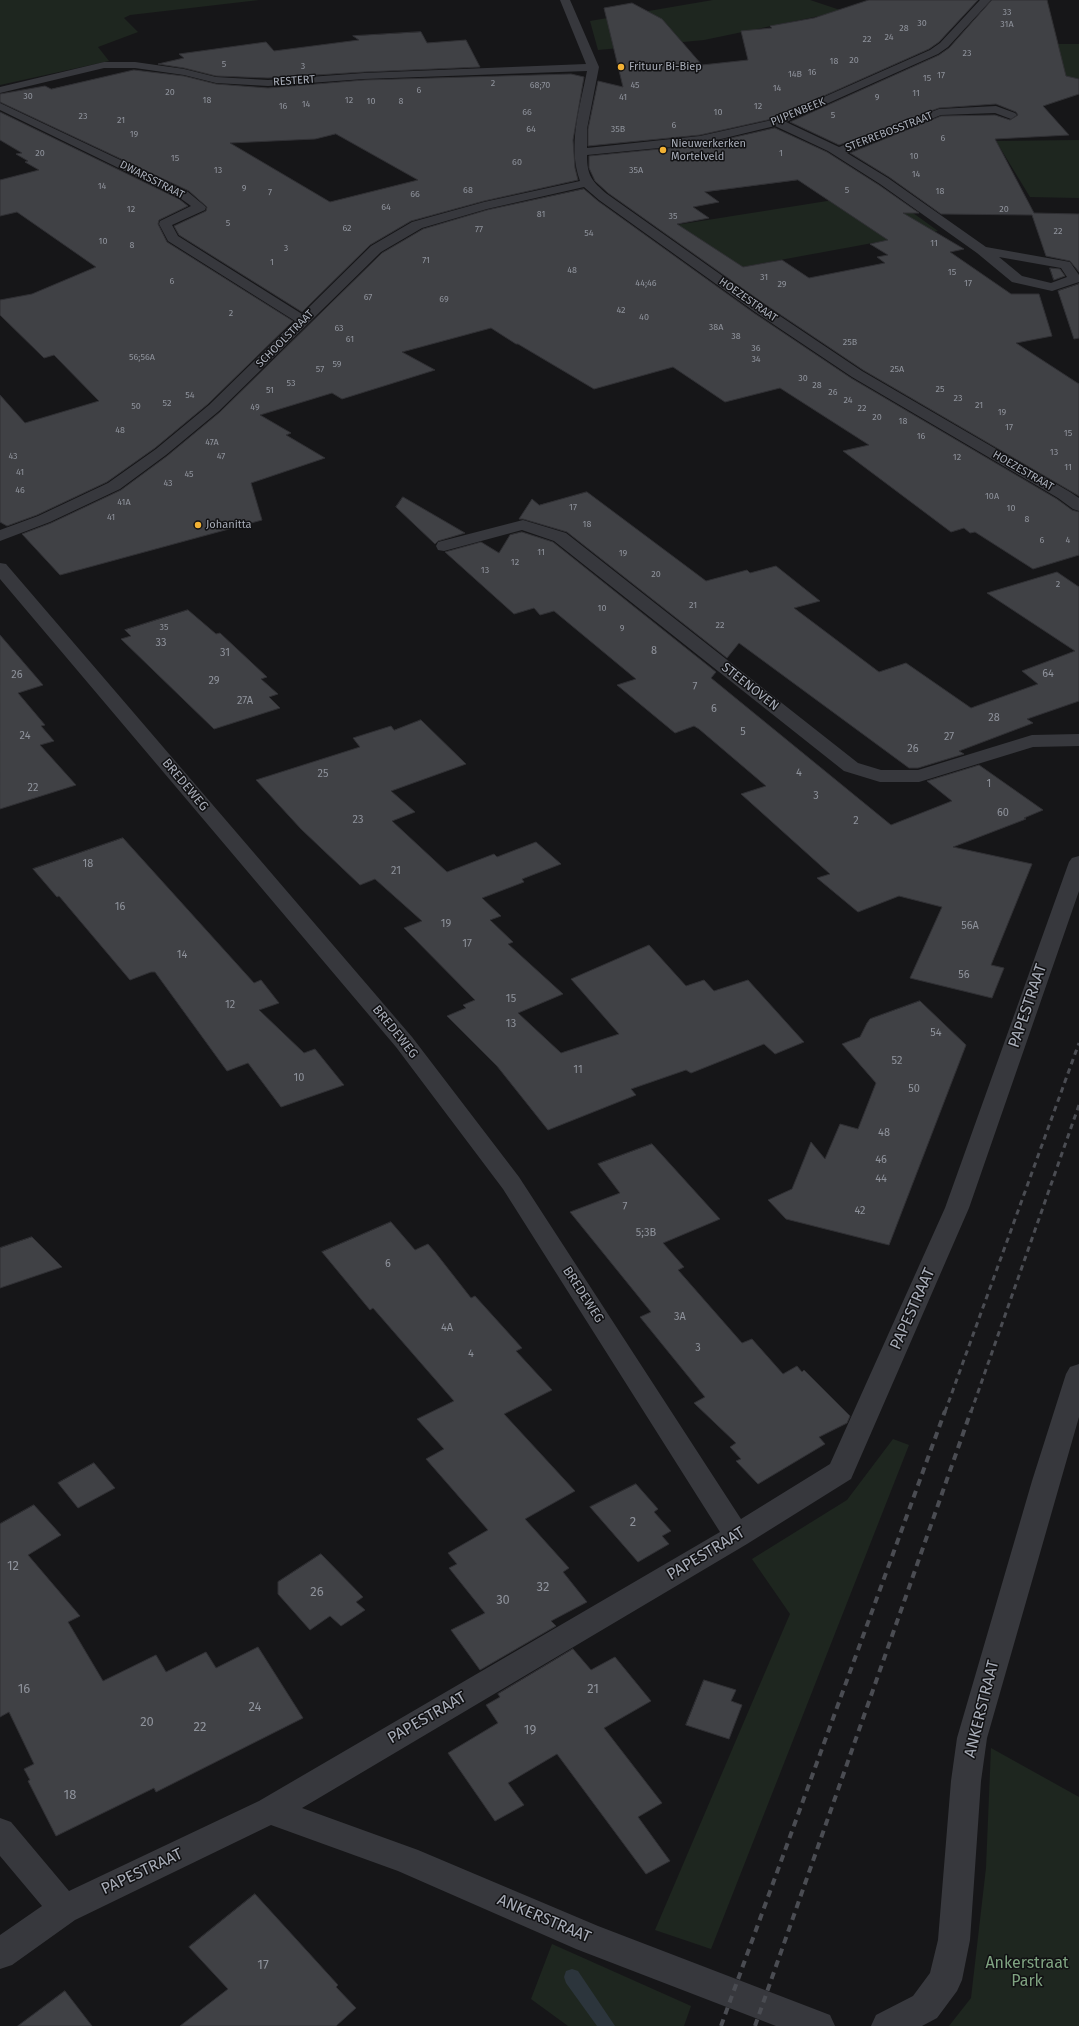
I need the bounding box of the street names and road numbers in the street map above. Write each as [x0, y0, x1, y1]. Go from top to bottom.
street label: RESTERT [273, 73, 315, 89]
street label: PIJPENBEEK [769, 95, 827, 129]
street label: STERREBOSSTRAAT [843, 109, 935, 155]
street label: DWARSSTRAAT [117, 158, 187, 202]
street label: HOEZESTRAAT [716, 275, 780, 325]
street label: SCHOOLSTRAAT [253, 307, 317, 371]
street label: HOEZESTRAAT [990, 448, 1056, 494]
street label: STEENOVEN [718, 660, 782, 714]
street label: BREDEWEG [159, 756, 211, 814]
street label: PAPESTRAAT [1005, 962, 1051, 1050]
street label: BREDEWEG [369, 1002, 421, 1062]
street label: BREDEWEG [559, 1264, 607, 1326]
street label: PAPESTRAAT [886, 1265, 940, 1353]
street label: PAPESTRAAT [664, 1523, 748, 1585]
street label: ANKERSTRAAT [961, 1658, 1003, 1760]
street label: PAPESTRAAT [384, 1688, 470, 1748]
street label: PAPESTRAAT [98, 1845, 186, 1899]
street label: ANKERSTRAAT [494, 1891, 594, 1947]

